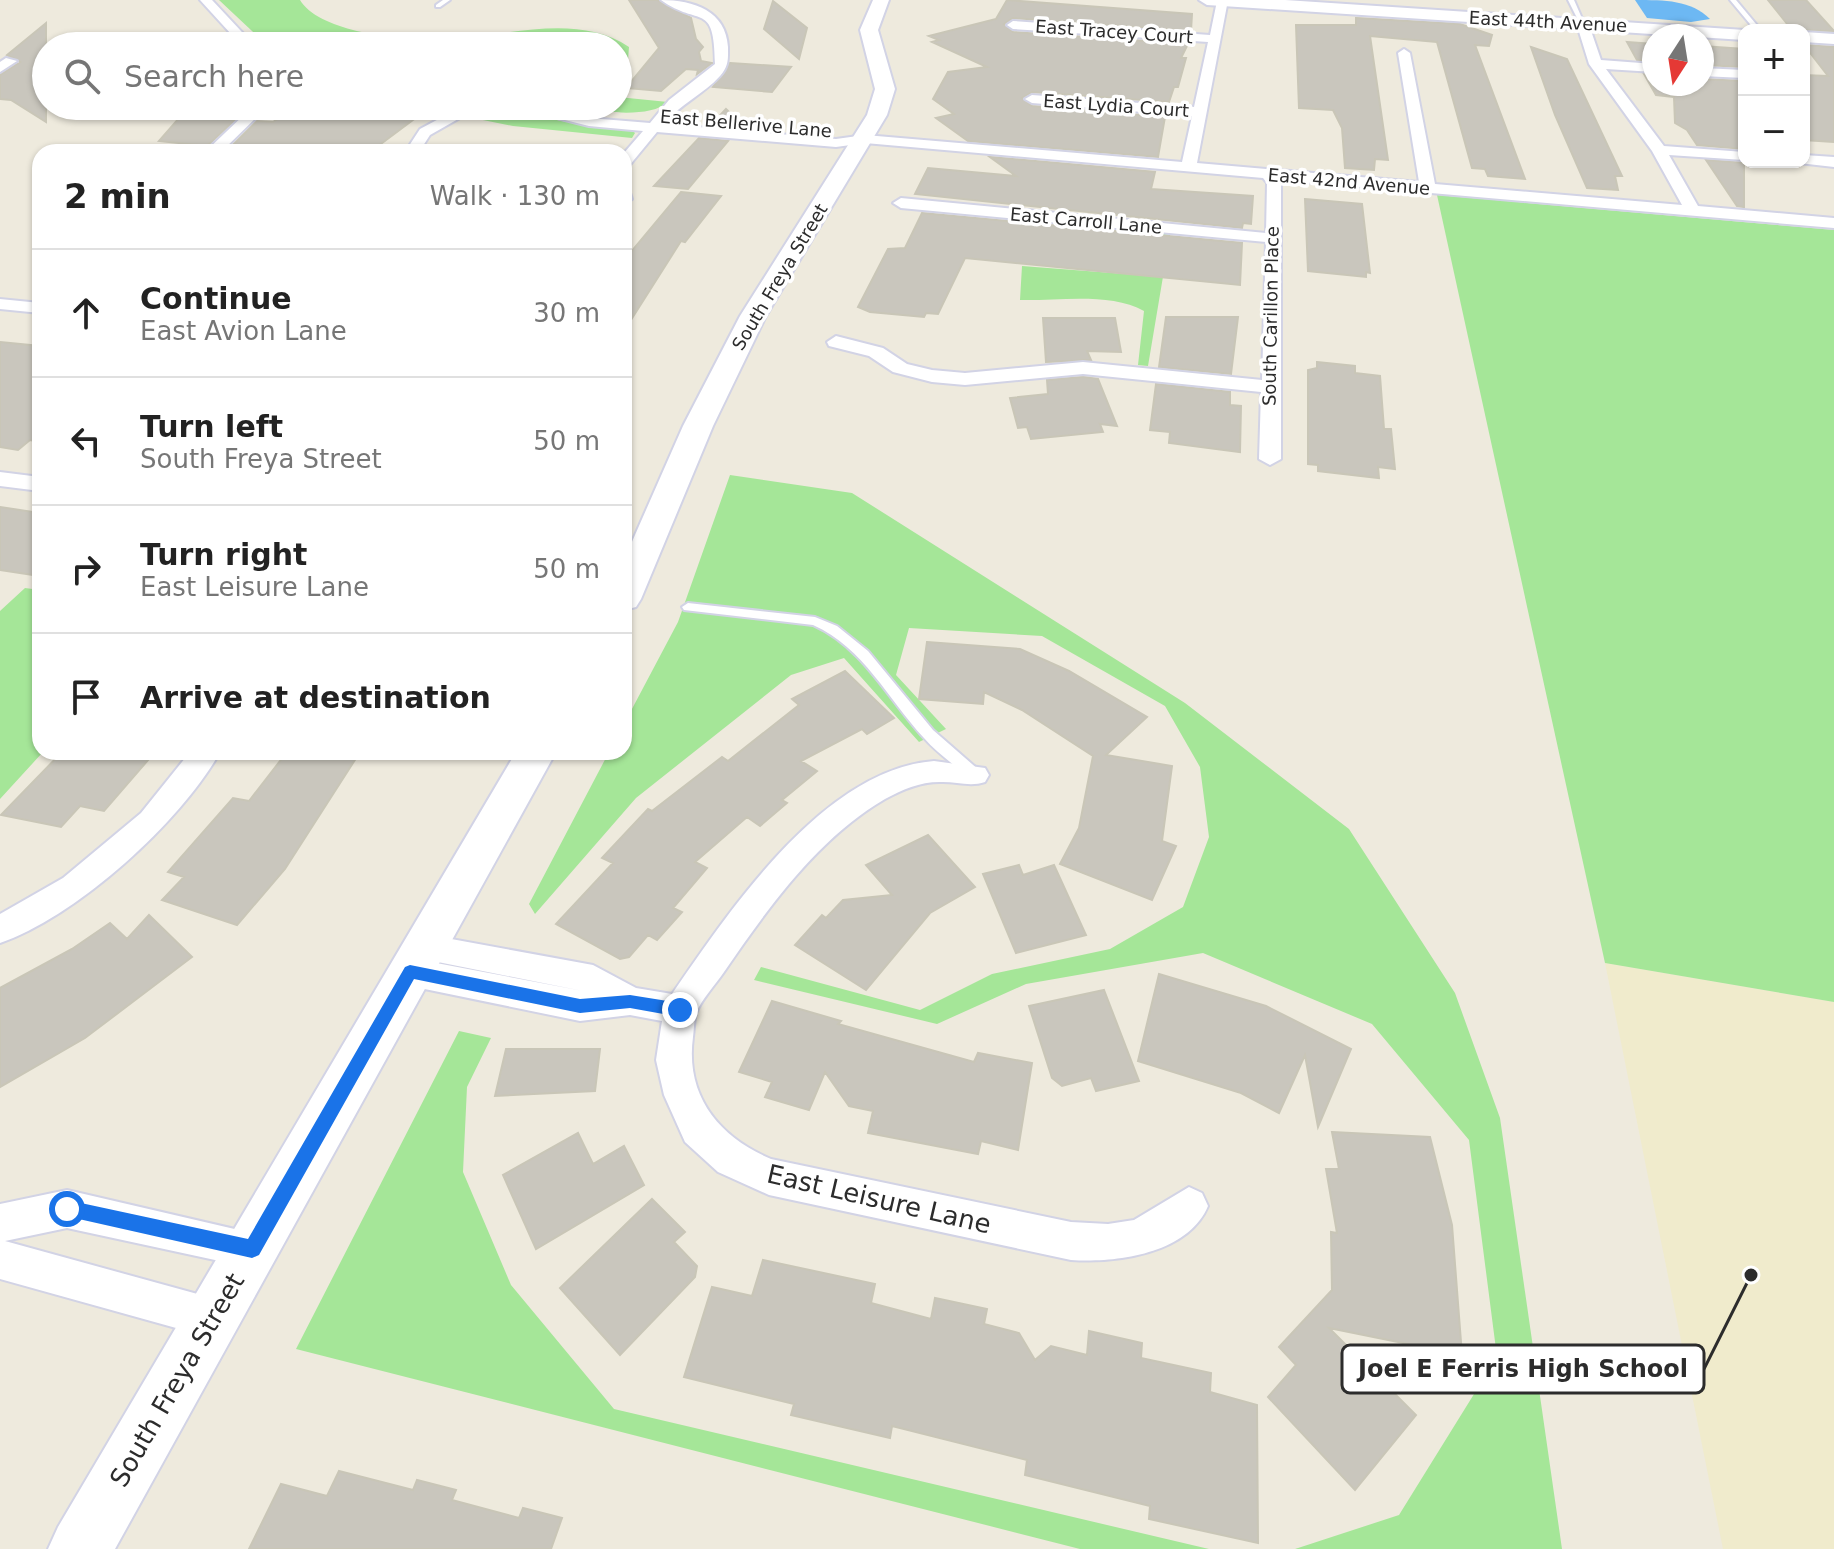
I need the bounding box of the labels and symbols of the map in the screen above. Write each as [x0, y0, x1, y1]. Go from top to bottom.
street label: East 44th Avenue [1468, 7, 1628, 36]
street label: East Tracey Court [1034, 16, 1194, 47]
north arrow [1642, 24, 1714, 96]
street label: East Lydia Court [1042, 90, 1190, 121]
street label: East Bellerive Lane [659, 106, 833, 141]
street label: East 42nd Avenue [1267, 164, 1431, 199]
street label: South Freya Street [727, 200, 832, 354]
street label: East Carroll Lane [1009, 203, 1163, 238]
street label: South Carillon Place [1258, 226, 1283, 406]
route end [662, 992, 698, 1028]
street label: East Leisure Lane [764, 1159, 994, 1239]
route start [49, 1191, 85, 1227]
street label: South Freya Street [104, 1268, 250, 1492]
callout: Joel E Ferris High School [1342, 1345, 1704, 1393]
text: Joel E Ferris High School [1356, 1355, 1688, 1383]

